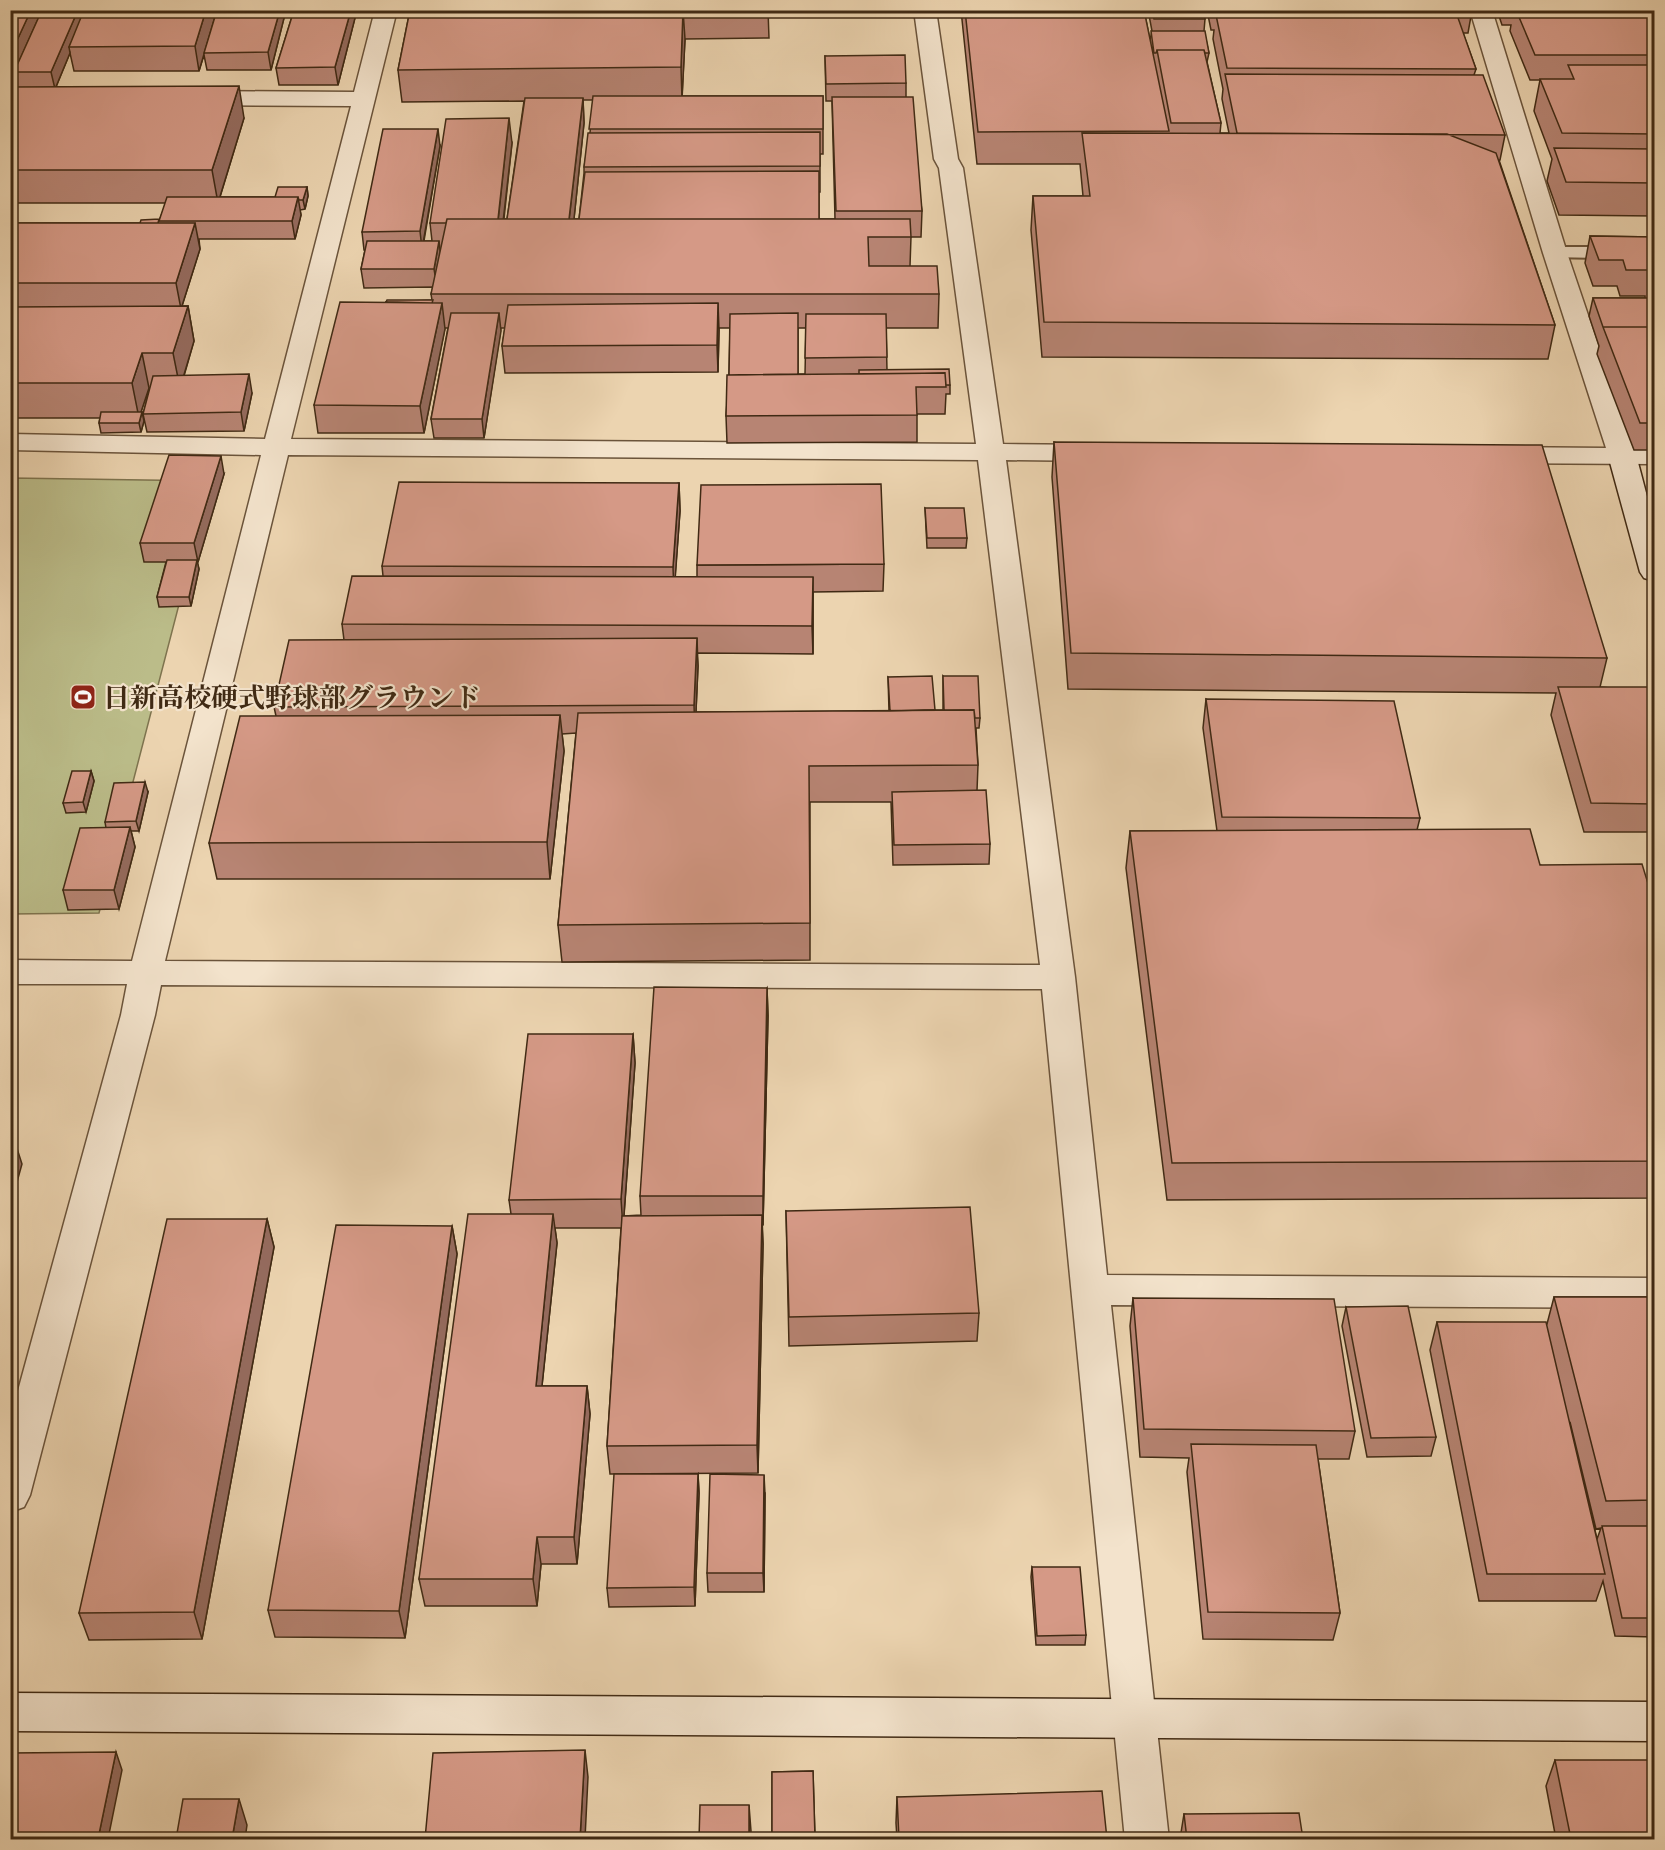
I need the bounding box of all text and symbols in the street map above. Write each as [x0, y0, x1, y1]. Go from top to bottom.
place label: 日新高校硬式野球部グラウンド [103, 680, 481, 715]
sports icon: 日新高校硬式野球部グラウンド [68, 682, 98, 712]

